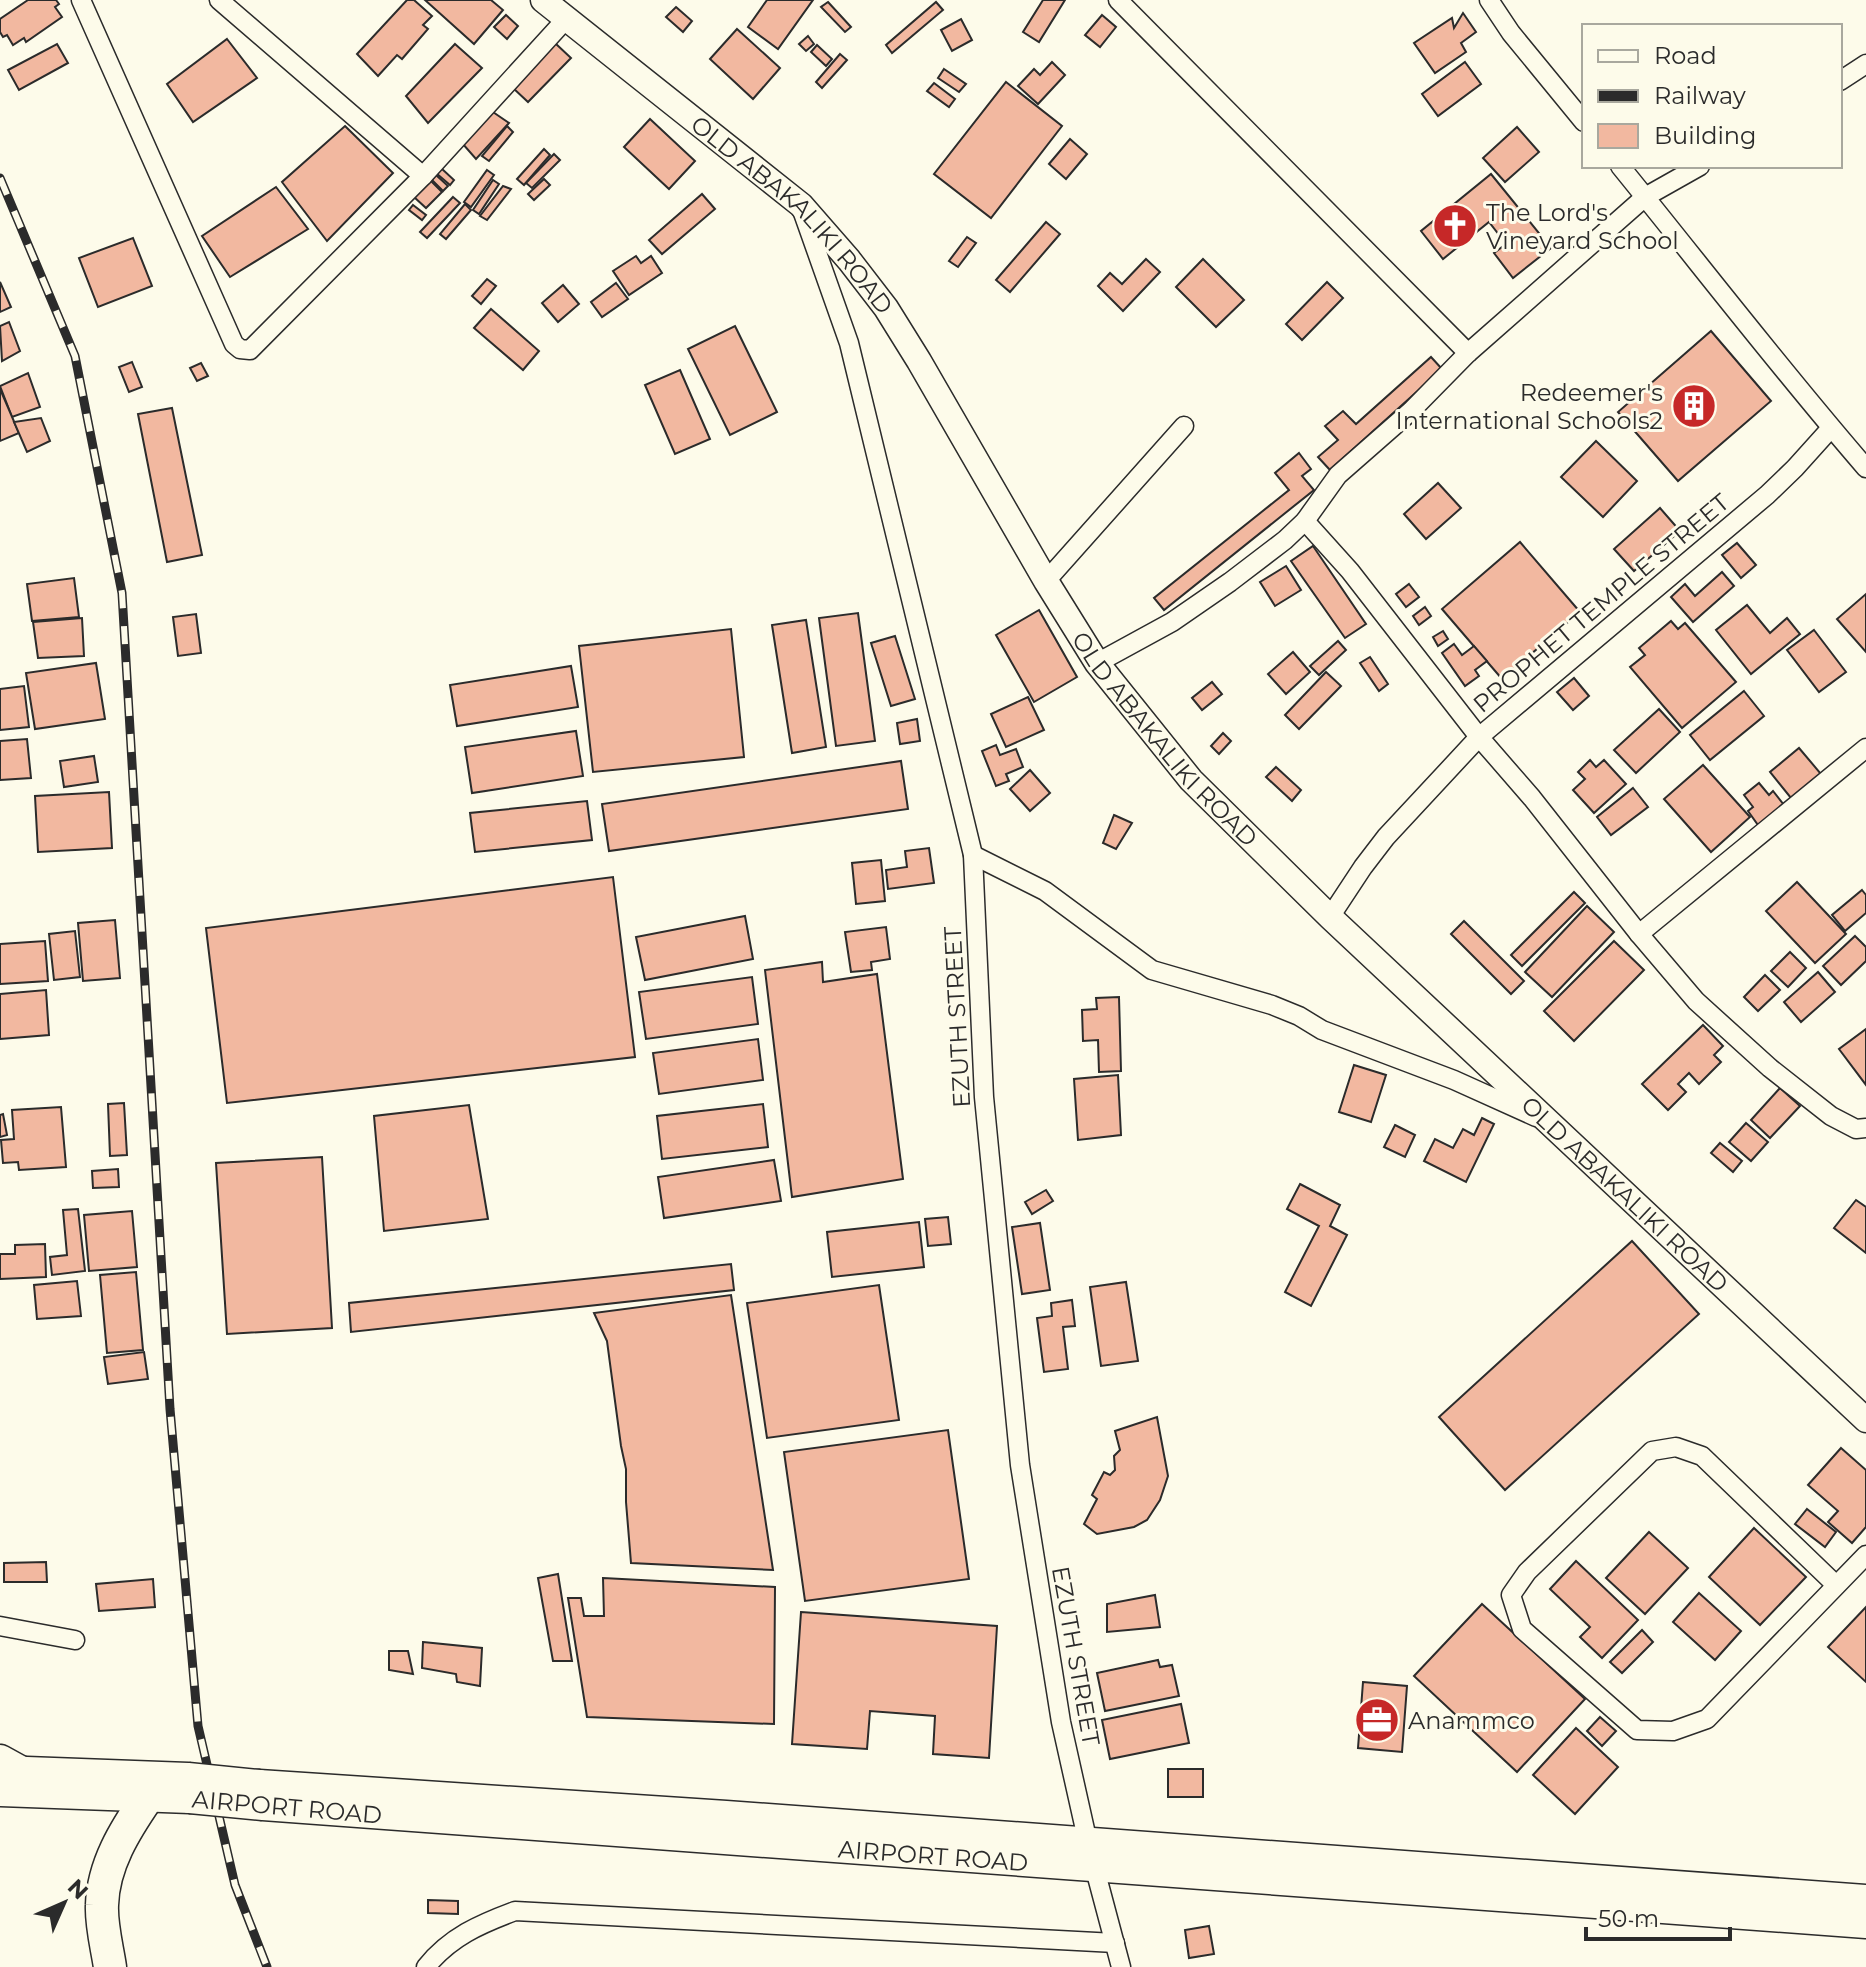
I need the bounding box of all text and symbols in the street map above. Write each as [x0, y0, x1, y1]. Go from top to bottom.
legend [1582, 24, 1842, 168]
text: Road [1654, 41, 1717, 70]
text: Railway [1654, 81, 1746, 110]
street label: OLD ABAKALIKI ROAD [686, 109, 899, 319]
text: Building [1654, 121, 1757, 150]
place label: The Lord's Vineyard School [1486, 198, 1679, 255]
church icon: The Lord's Vineyard School [1431, 202, 1479, 250]
place label: Redeemer's International Schools2 [1396, 378, 1663, 435]
building icon: Redeemer's International Schools2 [1670, 382, 1718, 430]
street label: PROPHET TEMPLE STREET [1467, 487, 1735, 719]
street label: OLD ABAKALIKI ROAD [1066, 626, 1264, 852]
street label: EZUTH STREET [938, 925, 976, 1108]
street label: OLD ABAKALIKI ROAD [1516, 1090, 1734, 1298]
street label: EZUTH STREET [1046, 1564, 1106, 1748]
office icon: Anammco [1353, 1696, 1401, 1744]
place label: Anammco [1408, 1706, 1535, 1735]
street label: AIRPORT ROAD [191, 1784, 383, 1830]
street label: AIRPORT ROAD [837, 1834, 1029, 1877]
north arrow [24, 1863, 104, 1943]
text: N [62, 1873, 94, 1905]
scale bar [1586, 1891, 1730, 1941]
text: 50 m [1598, 1904, 1659, 1933]

